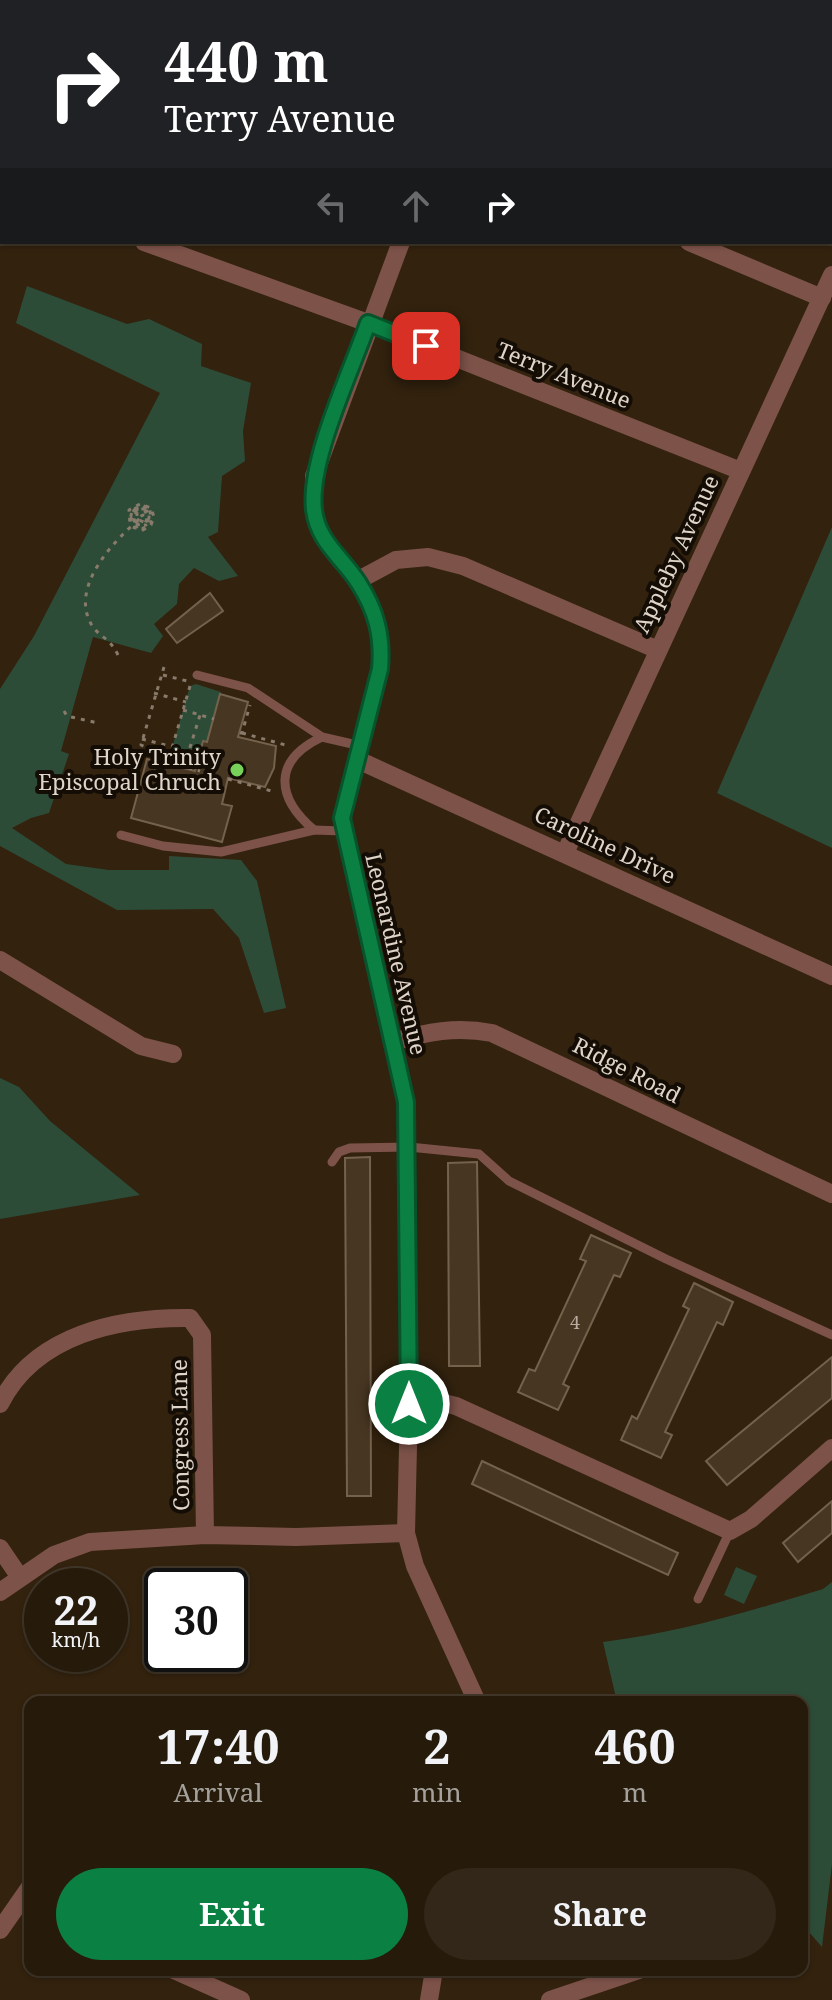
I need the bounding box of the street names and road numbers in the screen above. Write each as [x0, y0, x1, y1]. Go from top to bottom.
street label: Terry Avenue [493, 334, 636, 415]
street label: Appleby Avenue [625, 470, 725, 637]
street label: Caroline Drive [530, 798, 681, 890]
street label: Leonardine Avenue [359, 850, 435, 1057]
street label: Ridge Road [568, 1029, 687, 1109]
street label: Congress Lane [163, 1359, 195, 1511]

